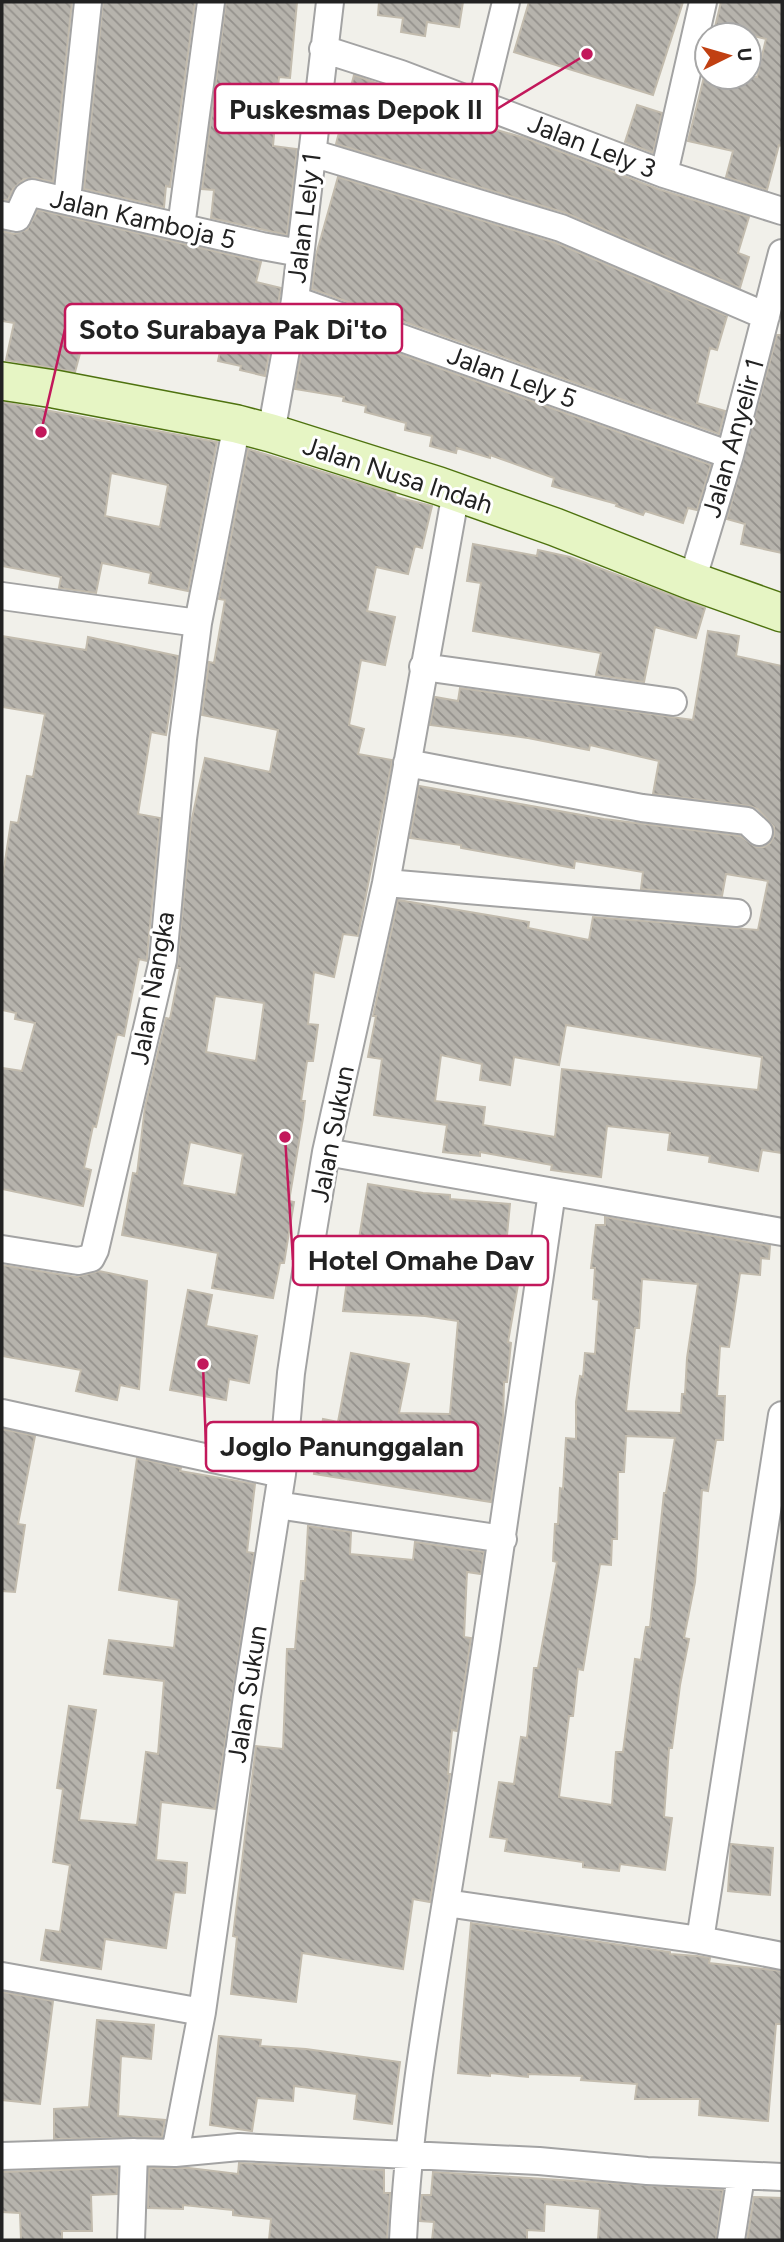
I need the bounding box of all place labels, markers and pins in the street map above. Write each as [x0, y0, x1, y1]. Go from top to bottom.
callout: Puskesmas Depok II [215, 84, 497, 133]
callout: Soto Surabaya Pak Di'to [65, 304, 402, 353]
callout: Hotel Omahe Dav [293, 1236, 548, 1285]
callout: Joglo Panunggalan [206, 1422, 478, 1471]

